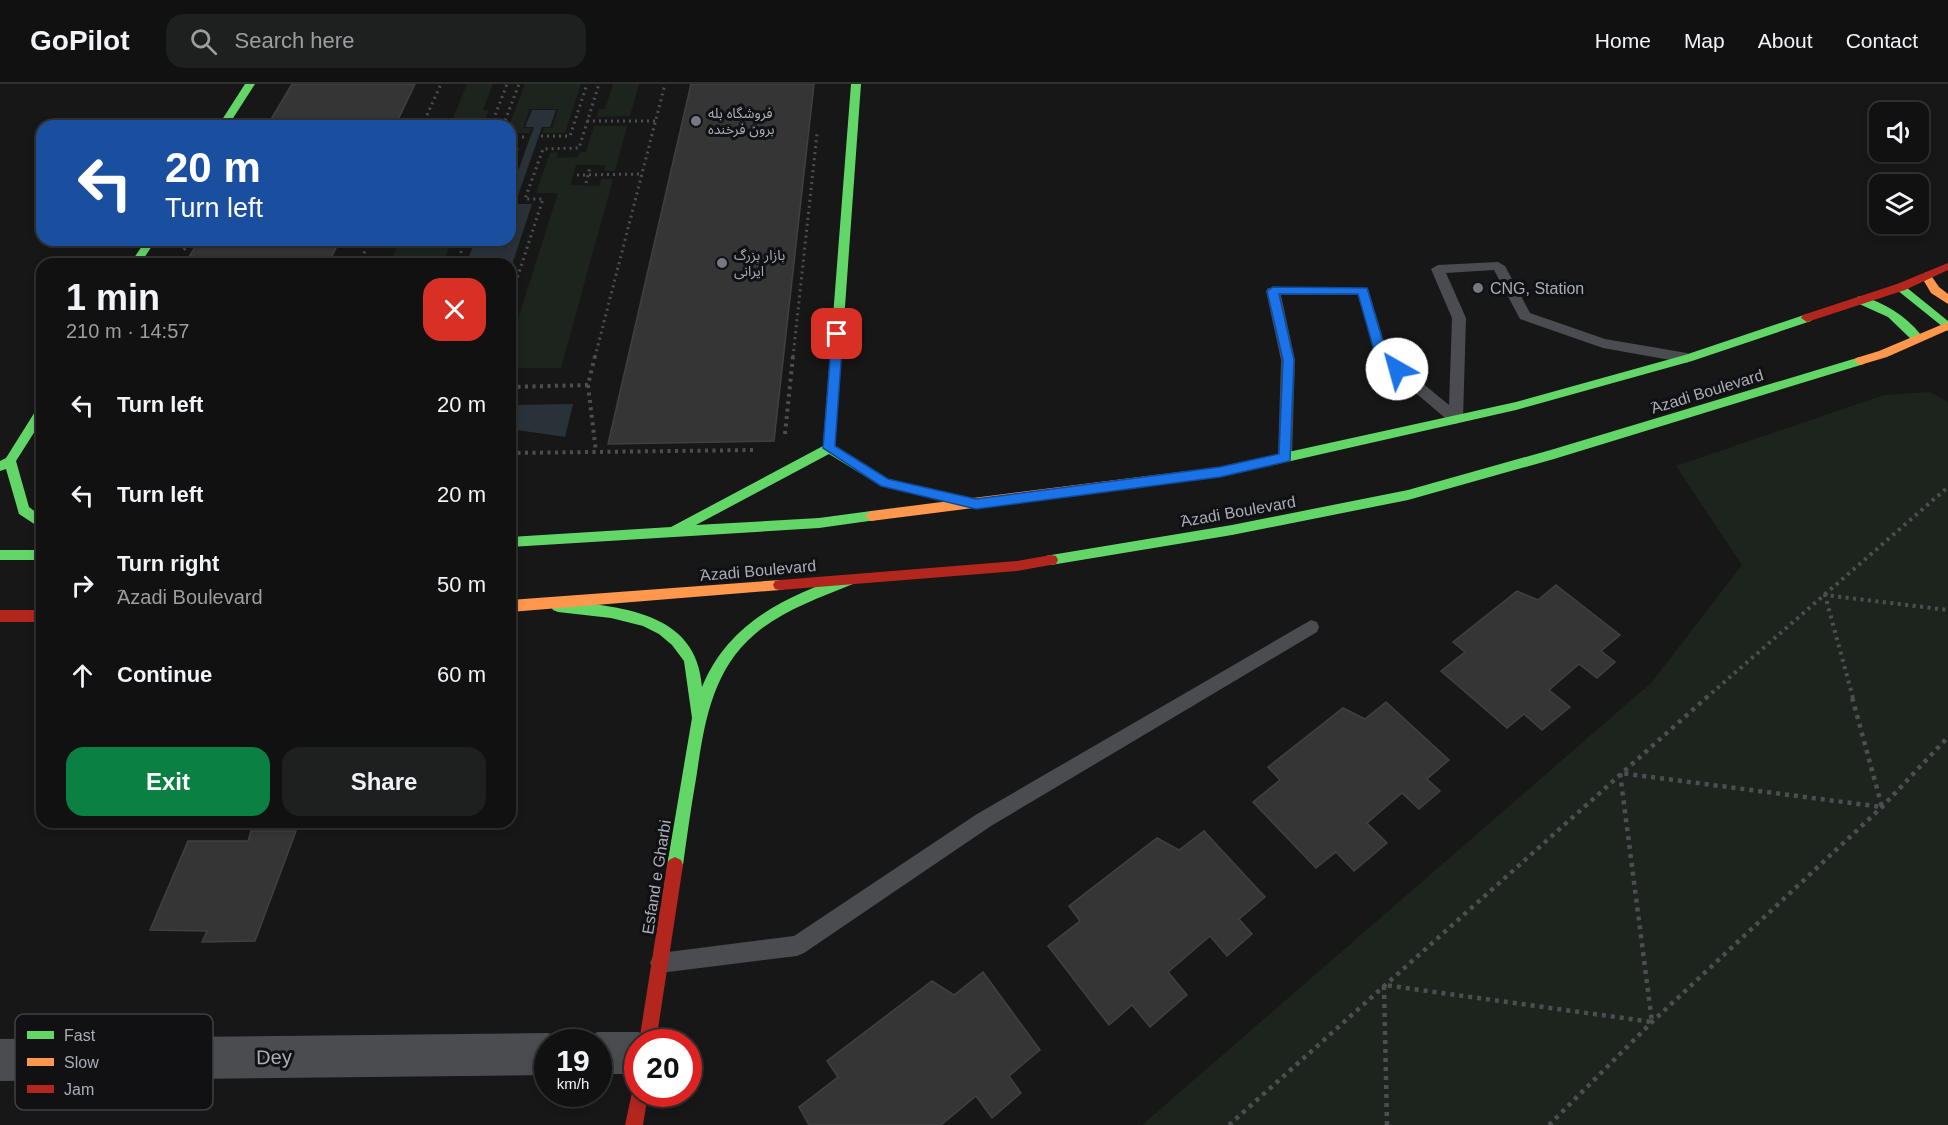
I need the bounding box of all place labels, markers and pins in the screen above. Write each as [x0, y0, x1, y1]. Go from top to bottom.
place label: فروشگاه بله برون فرخنده [708, 105, 775, 138]
marker: فروشگاه بله برون فرخنده [689, 114, 703, 128]
place label: بازار بزرگ ایرانی [734, 247, 785, 280]
marker: بازار بزرگ ایرانی [715, 256, 729, 270]
place label: CNG, Station [1490, 280, 1584, 297]
marker: CNG, Station [1471, 281, 1485, 295]
pin [811, 308, 862, 359]

